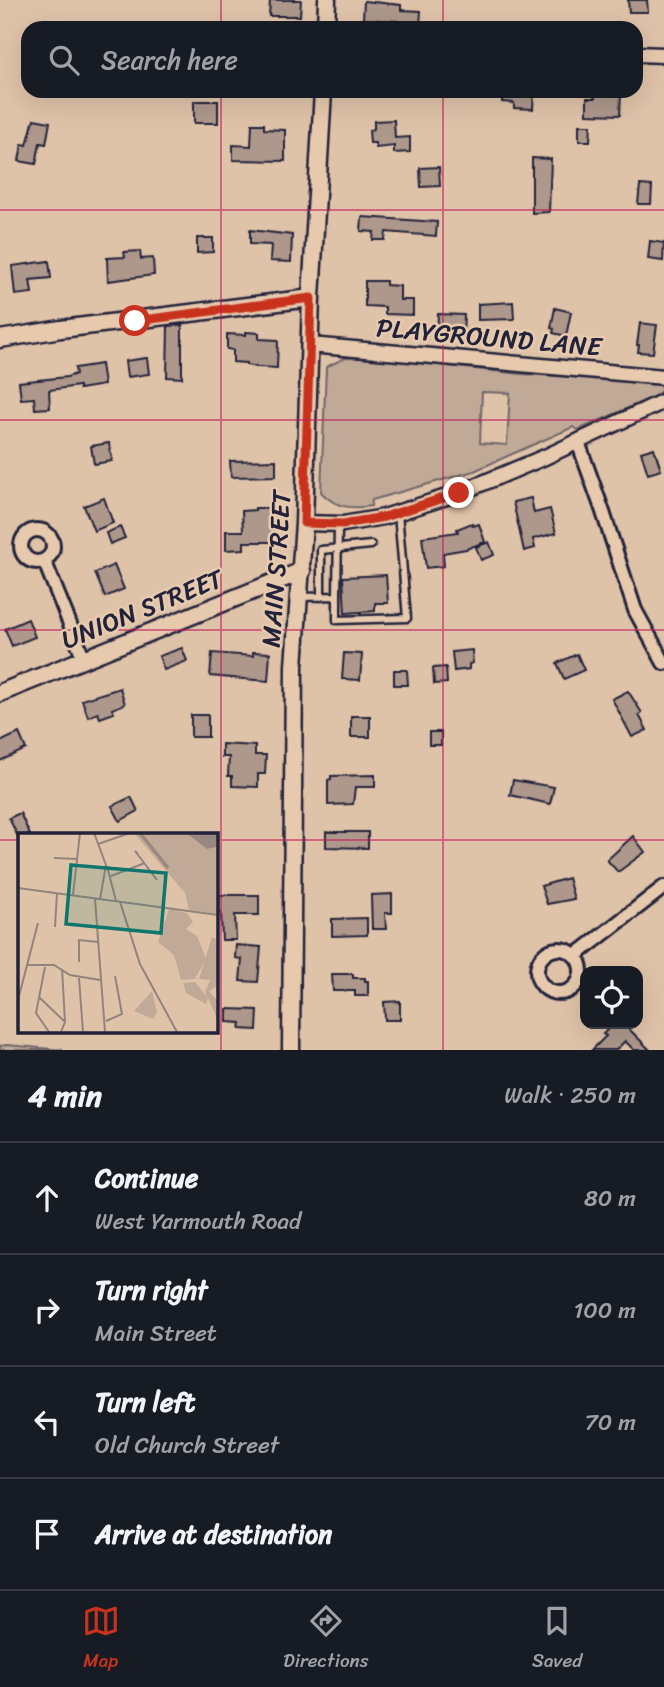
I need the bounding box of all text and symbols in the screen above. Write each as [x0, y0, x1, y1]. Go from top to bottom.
search box [21, 21, 643, 98]
text: Search here [101, 37, 238, 83]
icon: search [45, 41, 83, 79]
street label: PLAYGROUND LANE [375, 304, 605, 370]
route start [119, 305, 150, 336]
route end [443, 477, 474, 508]
street label: MAIN STREET [248, 487, 305, 649]
street label: UNION STREET [54, 555, 232, 662]
inset map [18, 833, 217, 1032]
map controls [580, 966, 643, 1029]
button: locate [580, 966, 643, 1029]
text: 4 min [28, 1069, 102, 1123]
text: Walk · 250 m [504, 1075, 636, 1116]
text: Continue [95, 1155, 198, 1201]
text: 80 m [584, 1178, 636, 1219]
icon: ahead [28, 1179, 66, 1217]
text: West Yarmouth Road [95, 1201, 301, 1242]
text: Turn right [95, 1267, 208, 1313]
text: 100 m [573, 1290, 636, 1331]
icon: right [28, 1291, 66, 1329]
text: Main Street [95, 1313, 217, 1354]
text: Turn left [95, 1379, 195, 1425]
text: 70 m [585, 1402, 636, 1443]
icon: left [28, 1403, 66, 1441]
text: Old Church Street [95, 1425, 279, 1466]
text: Arrive at destination [95, 1511, 332, 1557]
icon: arrive [28, 1515, 66, 1553]
tab: Map [82, 1602, 120, 1677]
tab: Directions [283, 1602, 369, 1677]
tab: Saved [532, 1602, 582, 1677]

